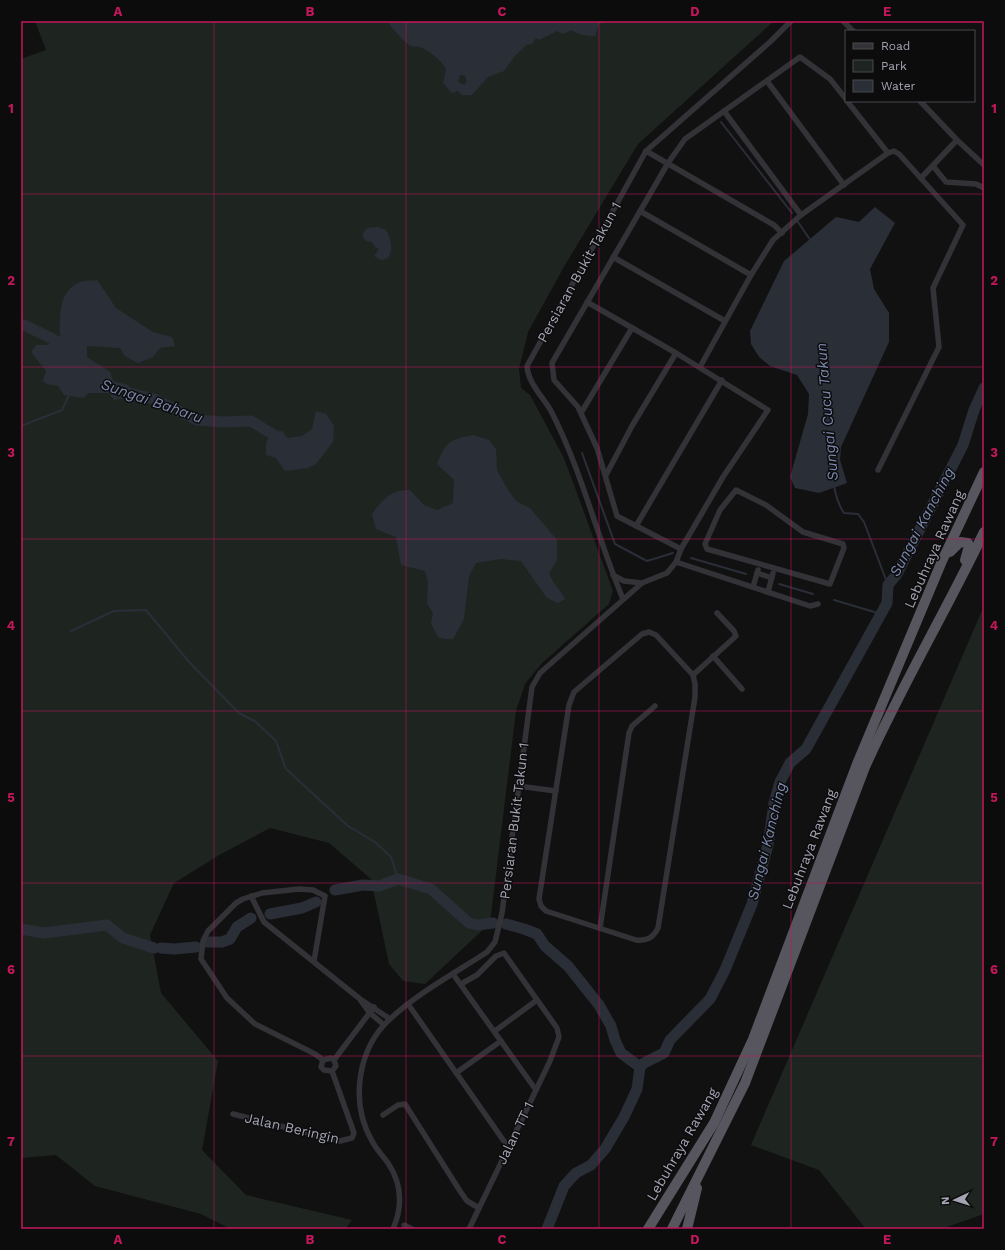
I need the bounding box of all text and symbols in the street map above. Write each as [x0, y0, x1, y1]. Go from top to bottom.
text: A [114, 4, 123, 19]
text: B [306, 4, 315, 19]
text: C [498, 4, 507, 19]
text: D [690, 4, 700, 19]
text: E [883, 4, 891, 19]
legend [845, 30, 975, 102]
text: Road [881, 39, 910, 53]
text: Park [881, 59, 907, 73]
text: Water [881, 79, 916, 93]
text: 1 [8, 101, 14, 116]
text: 1 [991, 101, 997, 116]
street label: Persiaran Bukit Takun 1 [534, 199, 624, 345]
text: 2 [7, 273, 15, 288]
text: 2 [990, 273, 998, 288]
water label: Sungai Cucu Takun [812, 342, 842, 482]
water label: Sungai Baharu [99, 375, 205, 427]
text: 3 [7, 445, 15, 460]
text: 3 [990, 445, 998, 460]
water label: Sungai Kanching [886, 464, 958, 580]
street label: Lebuhraya Rawang [901, 487, 967, 610]
text: 4 [7, 618, 16, 633]
text: 4 [990, 618, 999, 633]
street label: Persiaran Bukit Takun 1 [496, 742, 532, 900]
water label: Sungai Kanching [744, 780, 790, 902]
street label: Lebuhraya Rawang [779, 786, 839, 911]
text: 5 [7, 790, 15, 805]
text: 5 [990, 790, 998, 805]
text: 6 [7, 962, 15, 977]
text: 6 [990, 962, 998, 977]
street label: Lebuhraya Rawang [643, 1084, 721, 1203]
street label: Jalan TT 1 [493, 1099, 537, 1167]
street label: Jalan Beringin [243, 1109, 341, 1147]
text: 7 [7, 1134, 15, 1149]
text: 7 [990, 1134, 998, 1149]
north arrow [935, 1180, 975, 1220]
text: N [939, 1196, 952, 1205]
text: A [114, 1232, 123, 1247]
text: B [306, 1232, 315, 1247]
text: C [498, 1232, 507, 1247]
text: D [690, 1232, 700, 1247]
text: E [883, 1232, 891, 1247]

